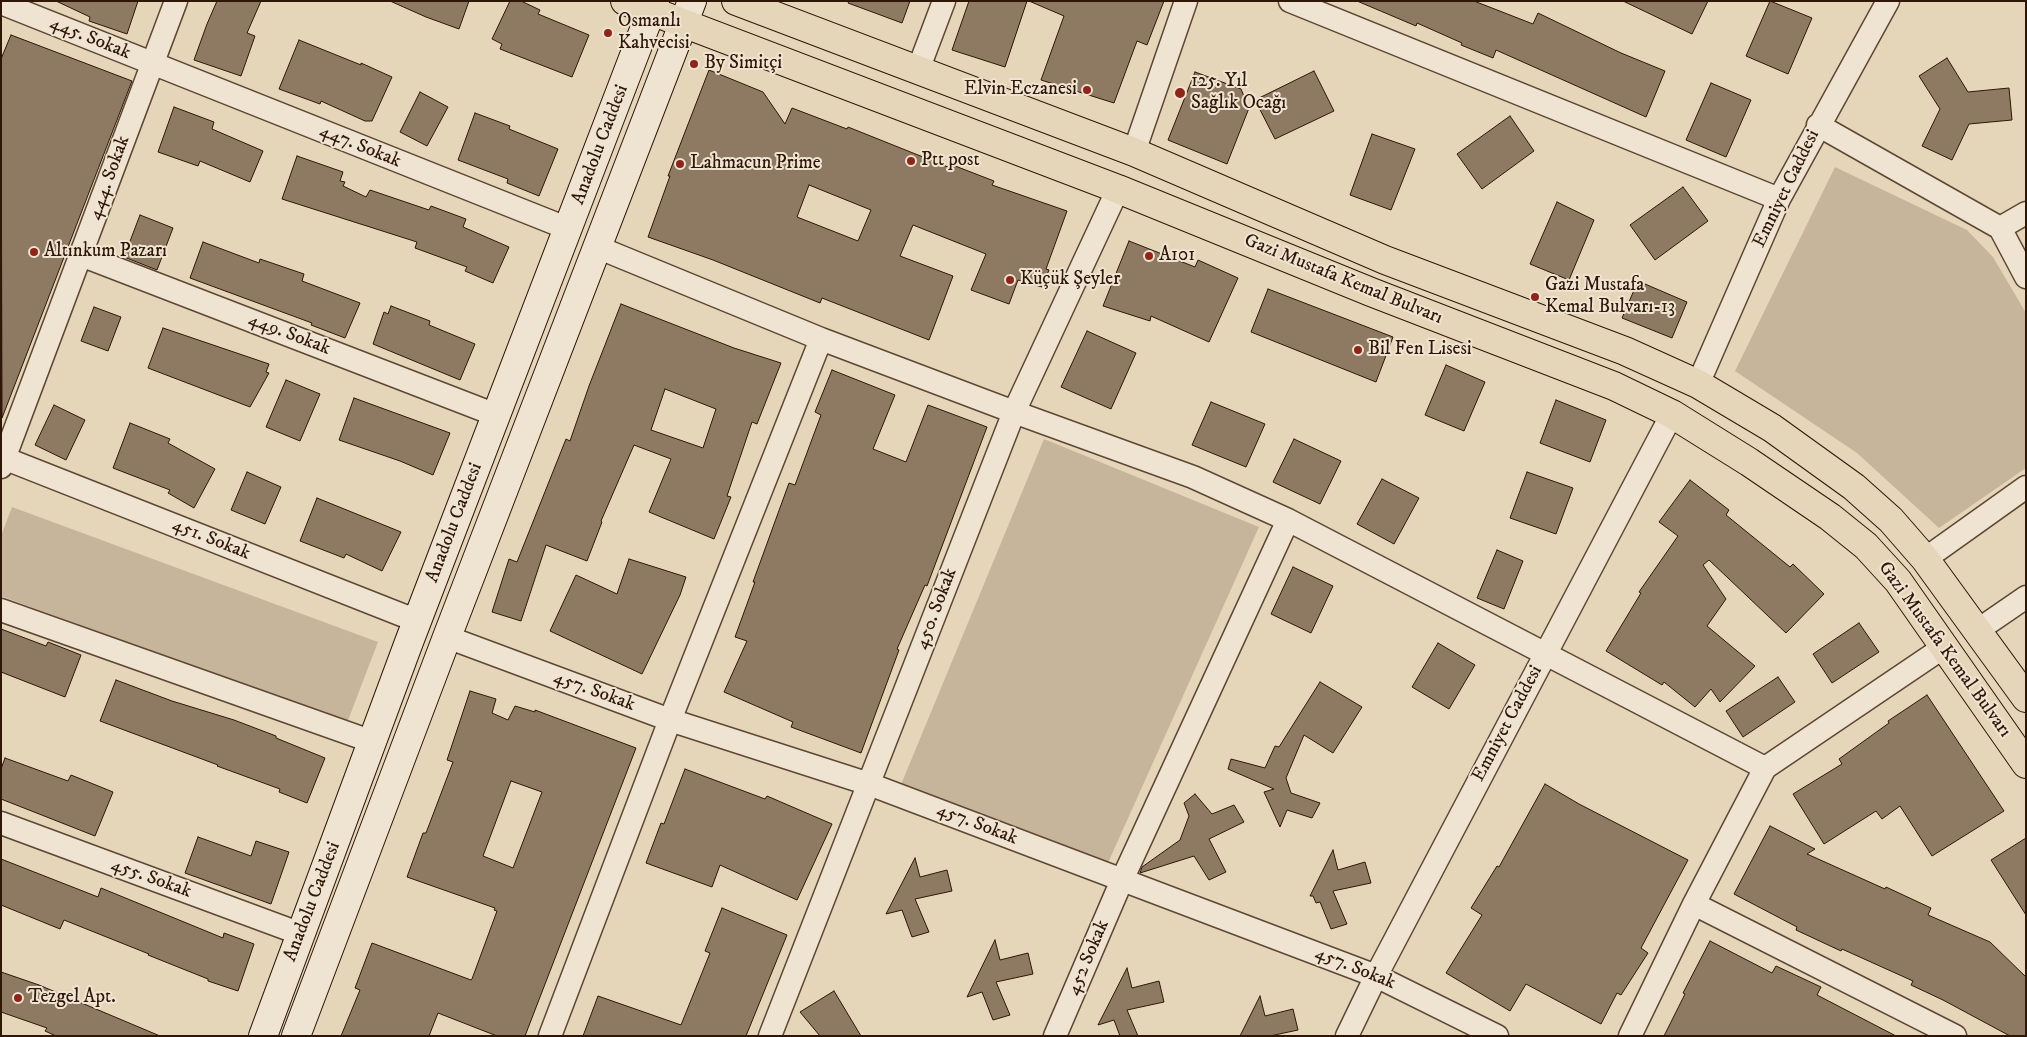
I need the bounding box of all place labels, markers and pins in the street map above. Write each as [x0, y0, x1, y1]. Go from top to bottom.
place label: Osmanlı Kahvecisi [618, 11, 690, 55]
marker: Osmanlı Kahvecisi [602, 27, 614, 39]
place label: By Simitçi [704, 53, 782, 75]
marker: By Simitçi [688, 58, 700, 70]
place label: 125. Yıl Sağlık Ocağı [1191, 71, 1286, 115]
place label: Elvin Eczanesi [964, 79, 1077, 101]
marker: Elvin Eczanesi [1081, 84, 1093, 96]
marker: 125. Yıl Sağlık Ocağı [1173, 86, 1187, 100]
place label: Ptt post [921, 150, 979, 172]
place label: Lahmacun Prime [690, 153, 821, 175]
marker: Ptt post [905, 155, 917, 167]
marker: Lahmacun Prime [674, 158, 686, 170]
place label: Altınkum Pazarı [44, 241, 167, 263]
place label: A101 [1159, 245, 1195, 267]
marker: Altınkum Pazarı [28, 246, 40, 258]
marker: A101 [1143, 250, 1155, 262]
place label: Küçük Şeyler [1020, 269, 1120, 291]
marker: Küçük Şeyler [1004, 274, 1016, 286]
place label: Gazi Mustafa Kemal Bulvarı-13 [1545, 275, 1675, 319]
marker: Gazi Mustafa Kemal Bulvarı-13 [1529, 291, 1541, 303]
place label: Bil Fen Lisesi [1368, 339, 1472, 361]
marker: Bil Fen Lisesi [1352, 344, 1364, 356]
place label: Tezgel Apt. [28, 987, 116, 1009]
marker: Tezgel Apt. [12, 992, 24, 1004]

